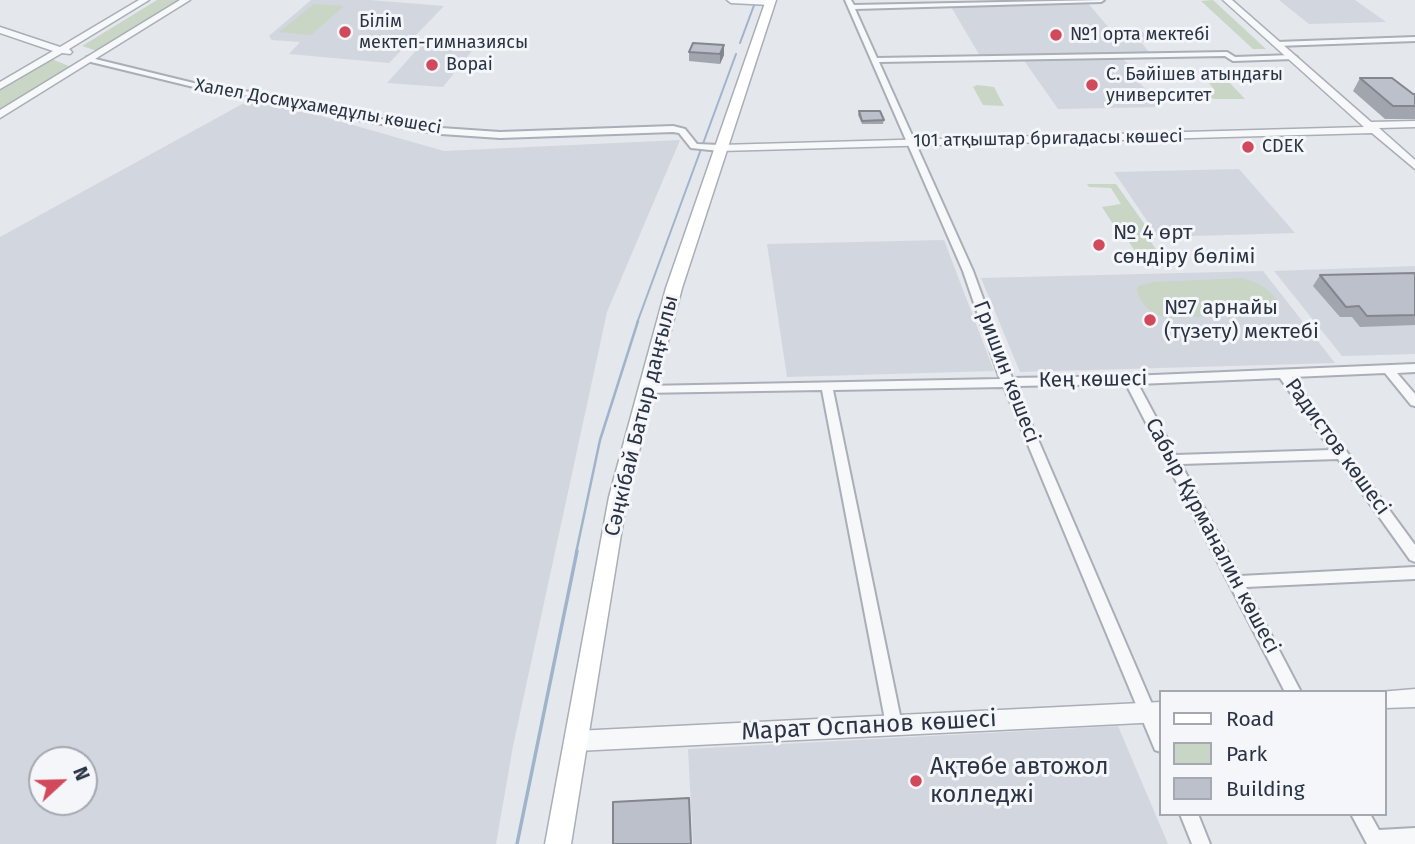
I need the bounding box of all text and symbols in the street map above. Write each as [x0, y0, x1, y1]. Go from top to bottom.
place label: Білім мектеп-гимназиясы [359, 11, 528, 54]
marker: Білім мектеп-гимназиясы [337, 24, 353, 40]
place label: №1 орта мектебі [1070, 24, 1210, 46]
marker: №1 орта мектебі [1048, 27, 1064, 43]
place label: Bopai [446, 54, 493, 76]
marker: Bopai [424, 57, 440, 73]
place label: С. Бәйішев атындағы университет [1106, 64, 1283, 106]
street label: Халел Досмұхамедұлы көшесі [193, 75, 443, 139]
marker: С. Бәйішев атындағы университет [1084, 77, 1100, 93]
street label: 101 атқыштар бригадасы көшесі [913, 126, 1183, 152]
place label: CDEK [1262, 136, 1304, 158]
marker: CDEK [1240, 139, 1256, 155]
place label: № 4 өрт сөндіру бөлімі [1113, 220, 1256, 270]
marker: № 4 өрт сөндіру бөлімі [1091, 237, 1107, 253]
street label: Сәңкібай Батыр даңғылы [600, 293, 684, 539]
place label: №7 арнайы (түзету) мектебі [1164, 295, 1319, 345]
street label: Гришин көшесі [967, 297, 1045, 447]
marker: №7 арнайы (түзету) мектебі [1142, 312, 1158, 328]
street label: Кең көшесі [1038, 366, 1148, 394]
street label: Радистов көшесі [1279, 374, 1395, 520]
street label: Сабыр Құрманалин көшесі [1139, 414, 1285, 658]
legend [1160, 690, 1387, 816]
street label: Марат Оспанов көшесі [741, 705, 997, 747]
text: Road [1226, 706, 1274, 732]
text: Park [1226, 741, 1267, 767]
north arrow [28, 746, 98, 816]
place label: Ақтөбе автожол колледжі [930, 753, 1109, 809]
text: N [68, 764, 94, 784]
marker: Ақтөбе автожол колледжі [908, 773, 924, 789]
text: Building [1226, 776, 1305, 802]

